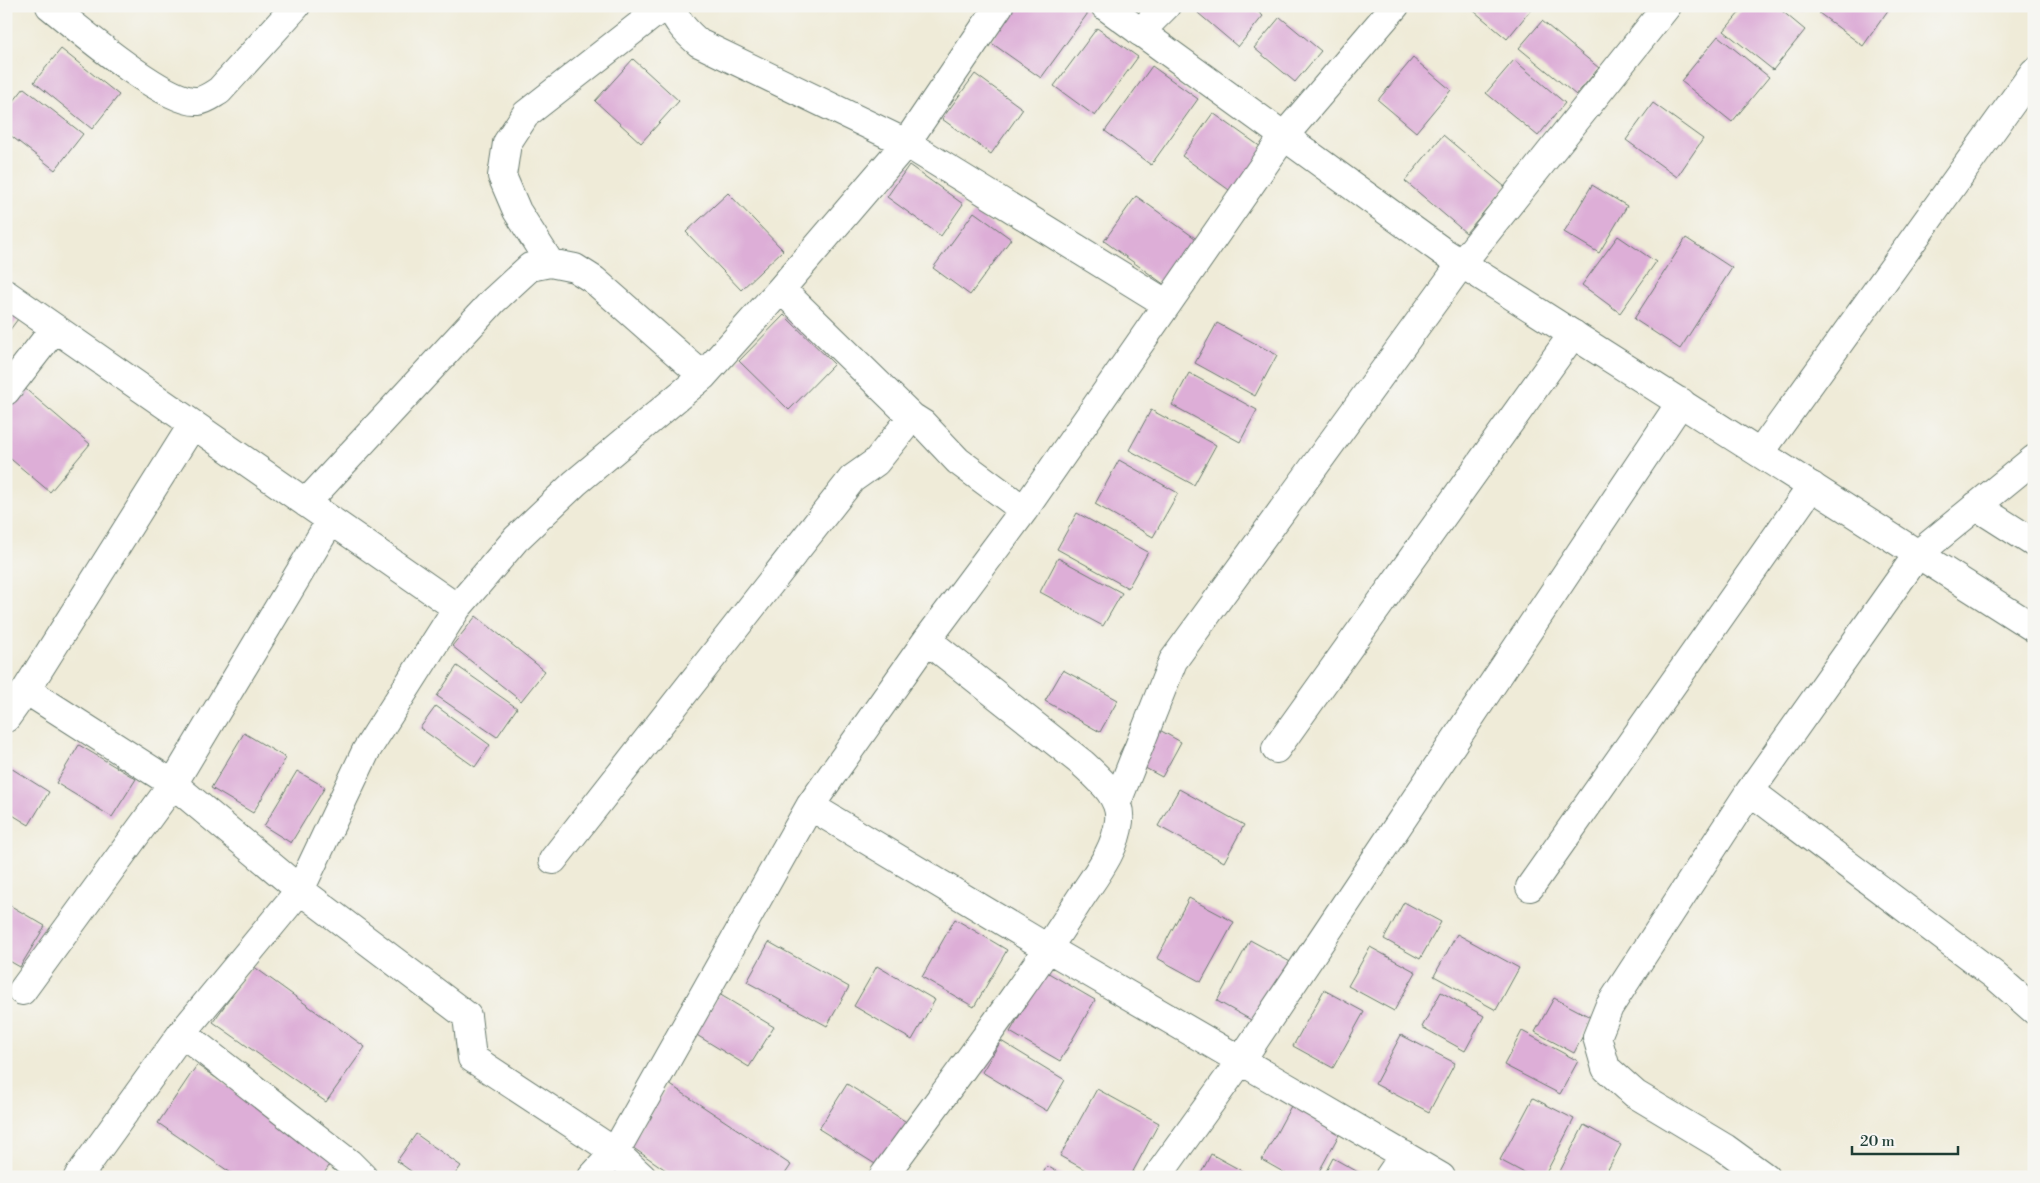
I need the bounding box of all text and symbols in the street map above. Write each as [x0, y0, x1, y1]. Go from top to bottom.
scale bar [1852, 1123, 1959, 1155]
text: 20 m [1860, 1132, 1895, 1151]

